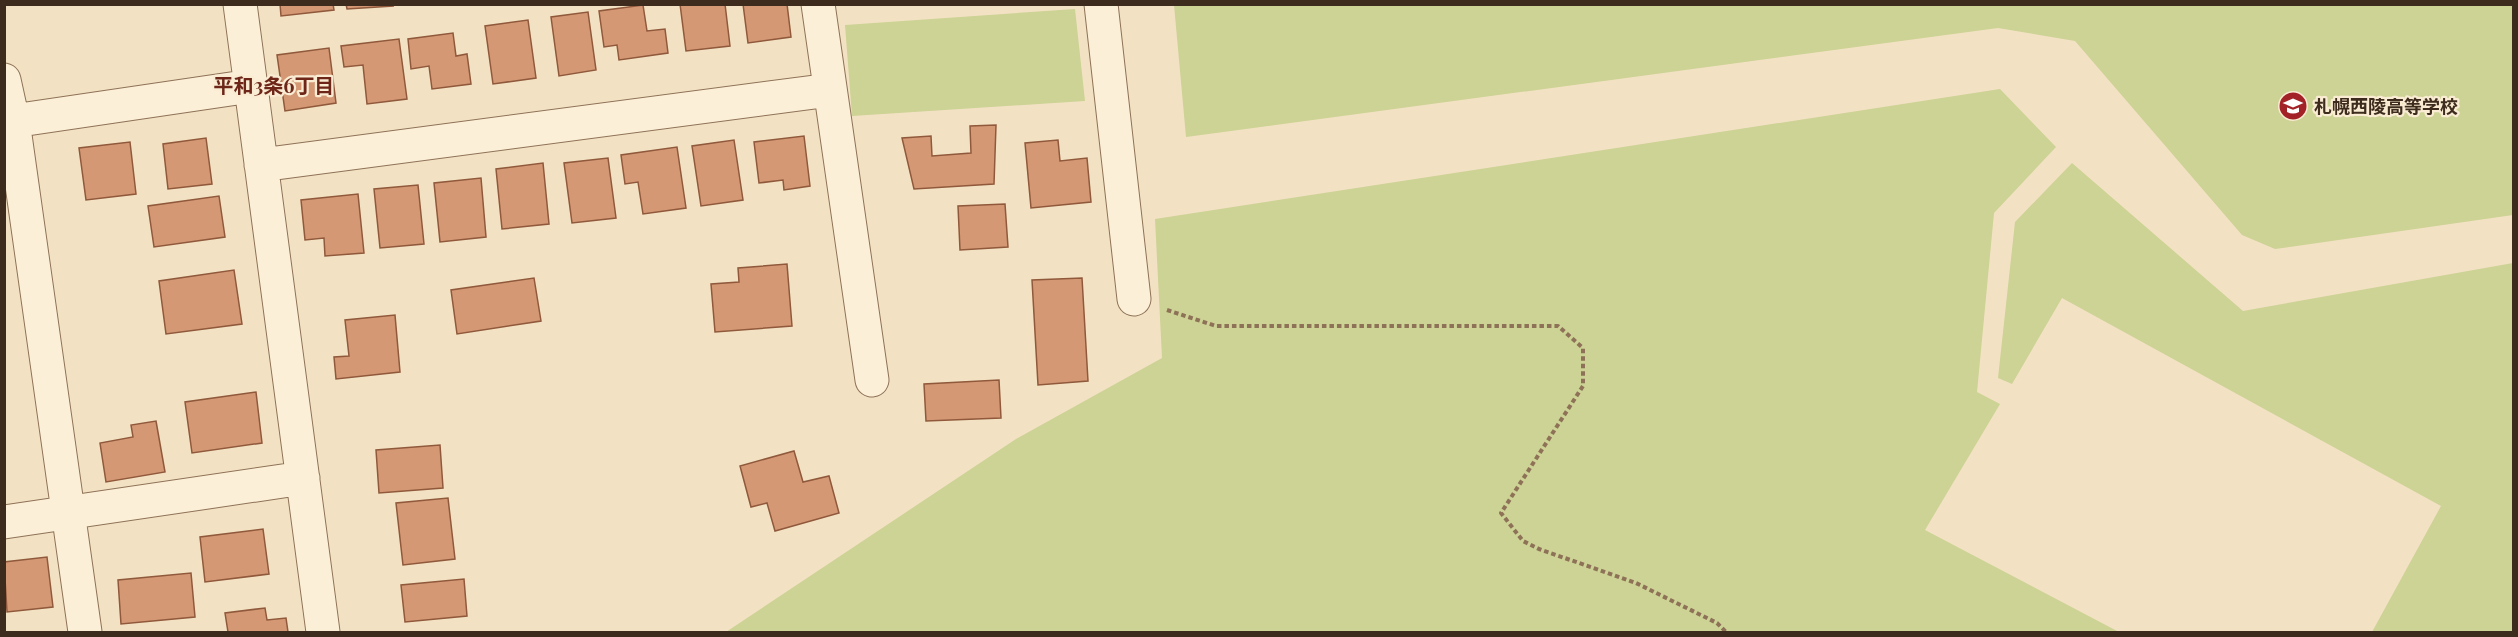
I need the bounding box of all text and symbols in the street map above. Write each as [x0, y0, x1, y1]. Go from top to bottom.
district label: 平和3条6丁目 [214, 71, 334, 98]
school or university icon: 札幌西陵高等学校 [2277, 90, 2309, 122]
place label: 札幌西陵高等学校 [2314, 94, 2458, 118]

